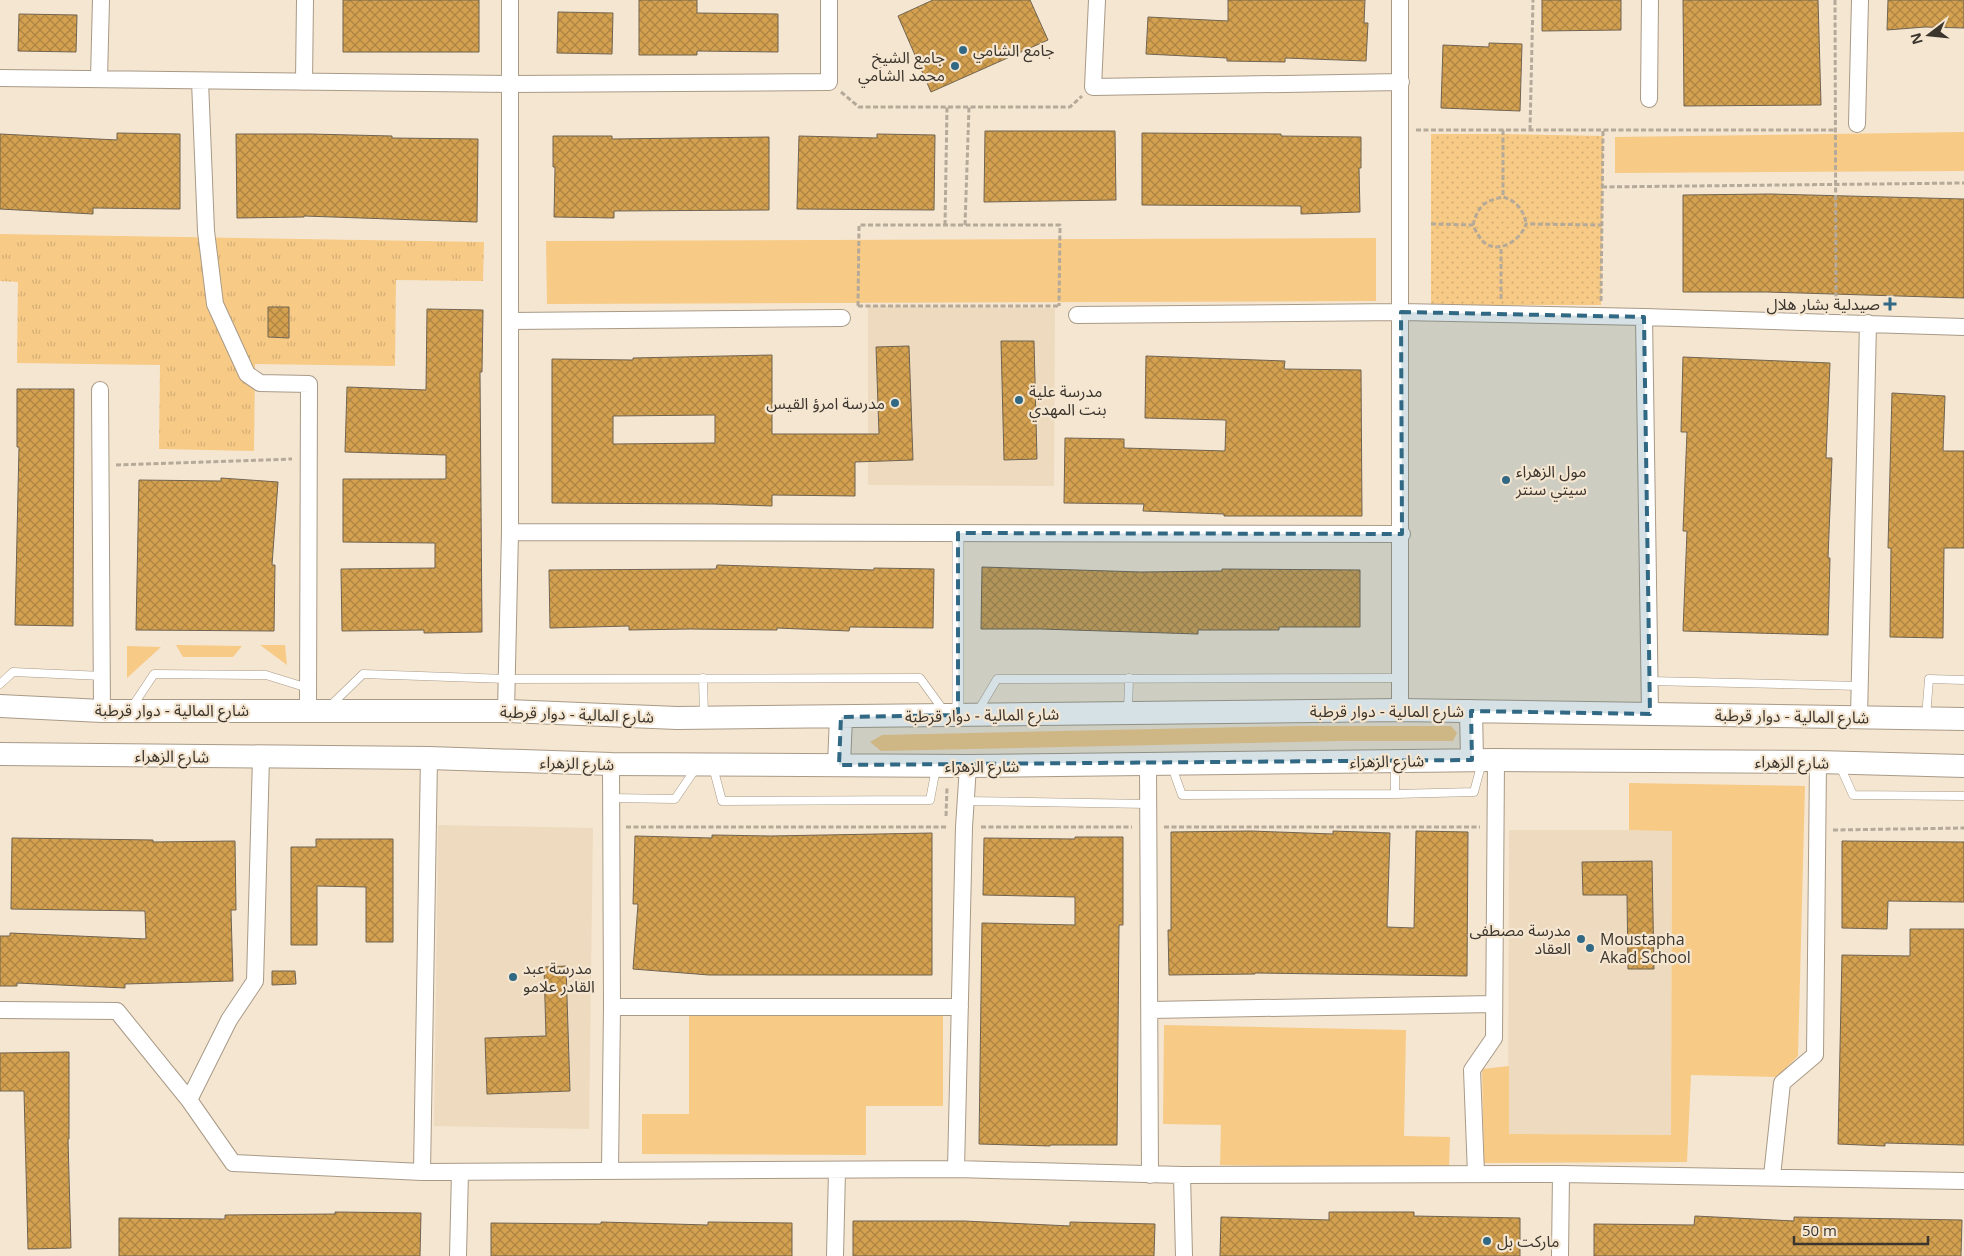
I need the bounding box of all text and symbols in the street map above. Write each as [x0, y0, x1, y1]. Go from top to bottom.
north arrow [1904, 10, 1954, 60]
text: N [1905, 31, 1927, 47]
place label: جامع الشامي [973, 39, 1055, 63]
marker: جامع الشامي [957, 44, 969, 56]
place label: جامع الشيخ محمد الشامي [858, 46, 945, 88]
marker: جامع الشيخ محمد الشامي [949, 60, 961, 72]
place label: صيدلية بشار هلال [1767, 293, 1880, 315]
marker: صيدلية بشار هلال [1884, 298, 1896, 310]
place label: مدرسة علية بنت المهدي [1029, 380, 1106, 422]
place label: مدرسة امرؤ القيس [766, 392, 885, 414]
marker: مدرسة علية بنت المهدي [1013, 394, 1025, 406]
marker: مدرسة امرؤ القيس [889, 397, 901, 409]
place label: مول الزهراء سيتي سنتر [1515, 460, 1587, 502]
marker: مول الزهراء سيتي سنتر [1500, 474, 1512, 486]
street label: شارع المالية - دوار قرطبة [95, 699, 249, 723]
street label: شارع المالية - دوار قرطبة [499, 700, 654, 730]
street label: شارع المالية - دوار قرطبة [1310, 700, 1464, 724]
street label: شارع المالية - دوار قرطبة [905, 703, 1059, 729]
street label: شارع المالية - دوار قرطبة [1715, 704, 1869, 730]
street label: شارع الزهراء [135, 744, 209, 770]
street label: شارع الزهراء [1350, 749, 1424, 775]
street label: شارع الزهراء [1755, 750, 1829, 776]
street label: شارع الزهراء [539, 751, 615, 777]
street label: شارع الزهراء [945, 755, 1019, 779]
place label: مدرسة مصطفى العقاد [1470, 919, 1571, 959]
place label: Moustapha Akad School [1600, 928, 1691, 968]
marker: مدرسة مصطفى العقاد [1575, 933, 1587, 945]
marker: Moustapha Akad School [1584, 942, 1596, 954]
place label: مدرسة عبد القادر علامو [523, 957, 595, 997]
marker: مدرسة عبد القادر علامو [507, 971, 519, 983]
scale bar [1794, 1214, 1928, 1246]
text: 50 m [1802, 1220, 1837, 1240]
place label: ماركت بل [1497, 1230, 1560, 1252]
marker: ماركت بل [1481, 1235, 1493, 1247]

